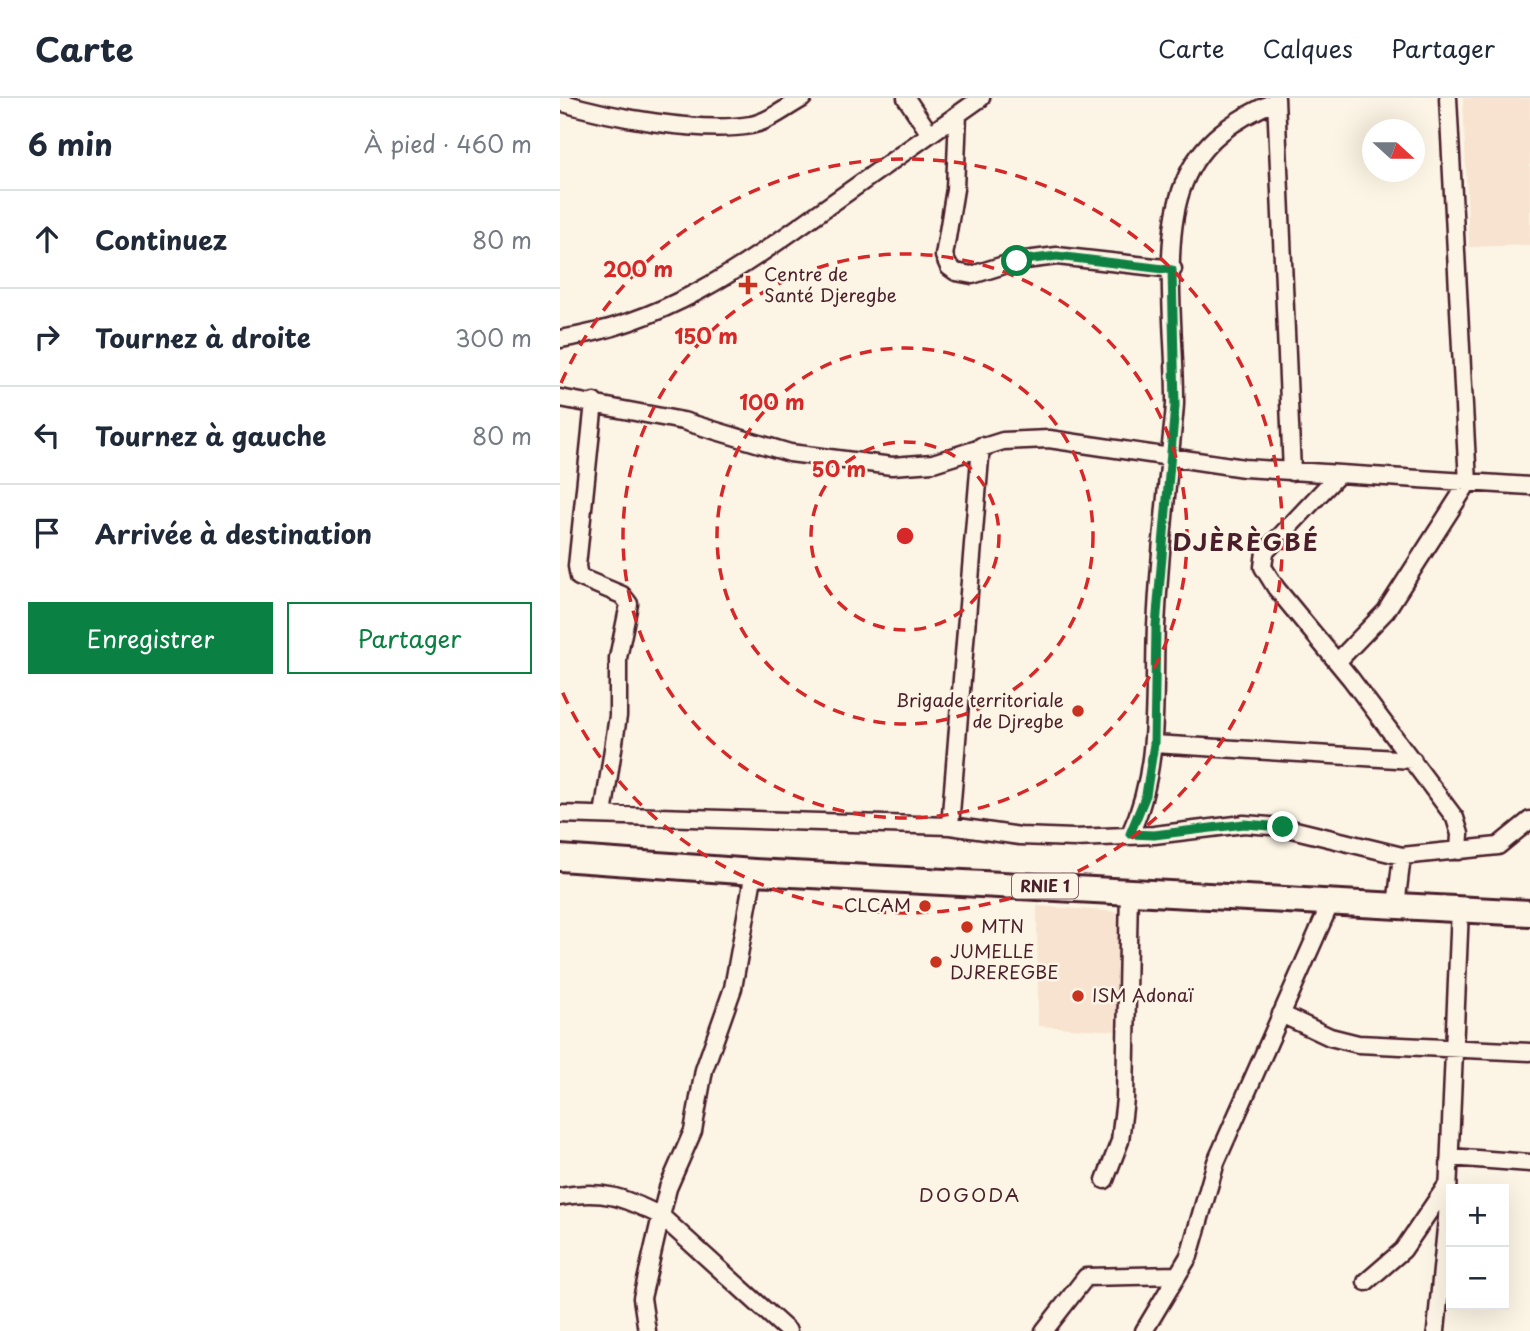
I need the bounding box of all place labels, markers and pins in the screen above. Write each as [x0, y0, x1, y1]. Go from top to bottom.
place label: Centre de Santé Djeregbe [764, 260, 897, 308]
marker: Centre de Santé Djeregbe [738, 275, 758, 295]
centre of rings [893, 524, 917, 548]
place label: Brigade territoriale de Djregbe [896, 686, 1064, 734]
marker: Brigade territoriale de Djregbe [1070, 703, 1086, 719]
place label: CLCAM [844, 891, 911, 918]
marker: CLCAM [917, 898, 933, 914]
place label: MTN [981, 912, 1024, 939]
marker: MTN [959, 919, 975, 935]
place label: JUMELLE DJREREGBE [950, 937, 1058, 985]
marker: JUMELLE DJREREGBE [928, 954, 944, 970]
place label: ISM Adonaï [1092, 981, 1194, 1008]
marker: ISM Adonaï [1070, 988, 1086, 1004]

